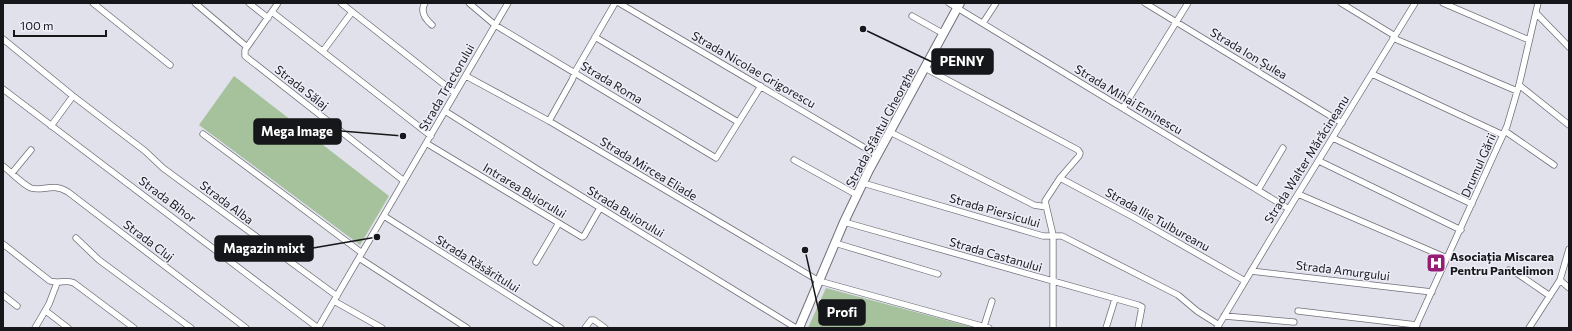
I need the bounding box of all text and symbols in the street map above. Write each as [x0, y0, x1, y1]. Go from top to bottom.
scale bar [14, 12, 106, 38]
text: 100 m [20, 18, 54, 32]
street label: Strada Ion Șulea [1207, 24, 1290, 82]
street label: Strada Nicolae Grigorescu [690, 28, 818, 110]
street label: Strada Tractorului [415, 41, 477, 133]
callout: PENNY [932, 49, 993, 74]
text: PENNY [940, 53, 984, 69]
street label: Strada Roma [578, 58, 646, 106]
street label: Strada Mihai Eminescu [1073, 61, 1185, 137]
street label: Strada Sălaj [272, 62, 332, 112]
street label: Strada Sfântul Gheorghe [842, 65, 918, 189]
street label: Strada Walter Mărăcineanu [1261, 93, 1351, 225]
callout: Mega Image [254, 119, 341, 144]
text: Mega Image [261, 123, 333, 139]
street label: Drumul Gării [1458, 131, 1498, 199]
street label: Strada Mircea Eliade [598, 133, 700, 203]
street label: Intrarea Bujorului [481, 160, 569, 220]
street label: Strada Bihor [137, 173, 200, 225]
street label: Strada Alba [198, 177, 256, 227]
street label: Strada Bujorului [585, 183, 667, 239]
street label: Strada Ilie Tulbureanu [1103, 184, 1213, 254]
street label: Strada Piersicului [948, 190, 1042, 230]
street label: Strada Cluj [121, 217, 177, 263]
street label: Strada Răsăritului [433, 231, 523, 295]
street label: Strada Castanului [948, 234, 1044, 274]
callout: Magazin mixt [215, 236, 313, 261]
text: Magazin mixt [223, 240, 305, 256]
place label: Asociația Miscarea Pentru Pantelimon [1450, 249, 1554, 277]
hospital icon: Asociația Miscarea Pentru Pantelimon [1425, 252, 1447, 274]
street label: Strada Amurgului [1295, 257, 1391, 283]
callout: Profi [819, 300, 865, 325]
text: Profi [827, 304, 857, 320]

